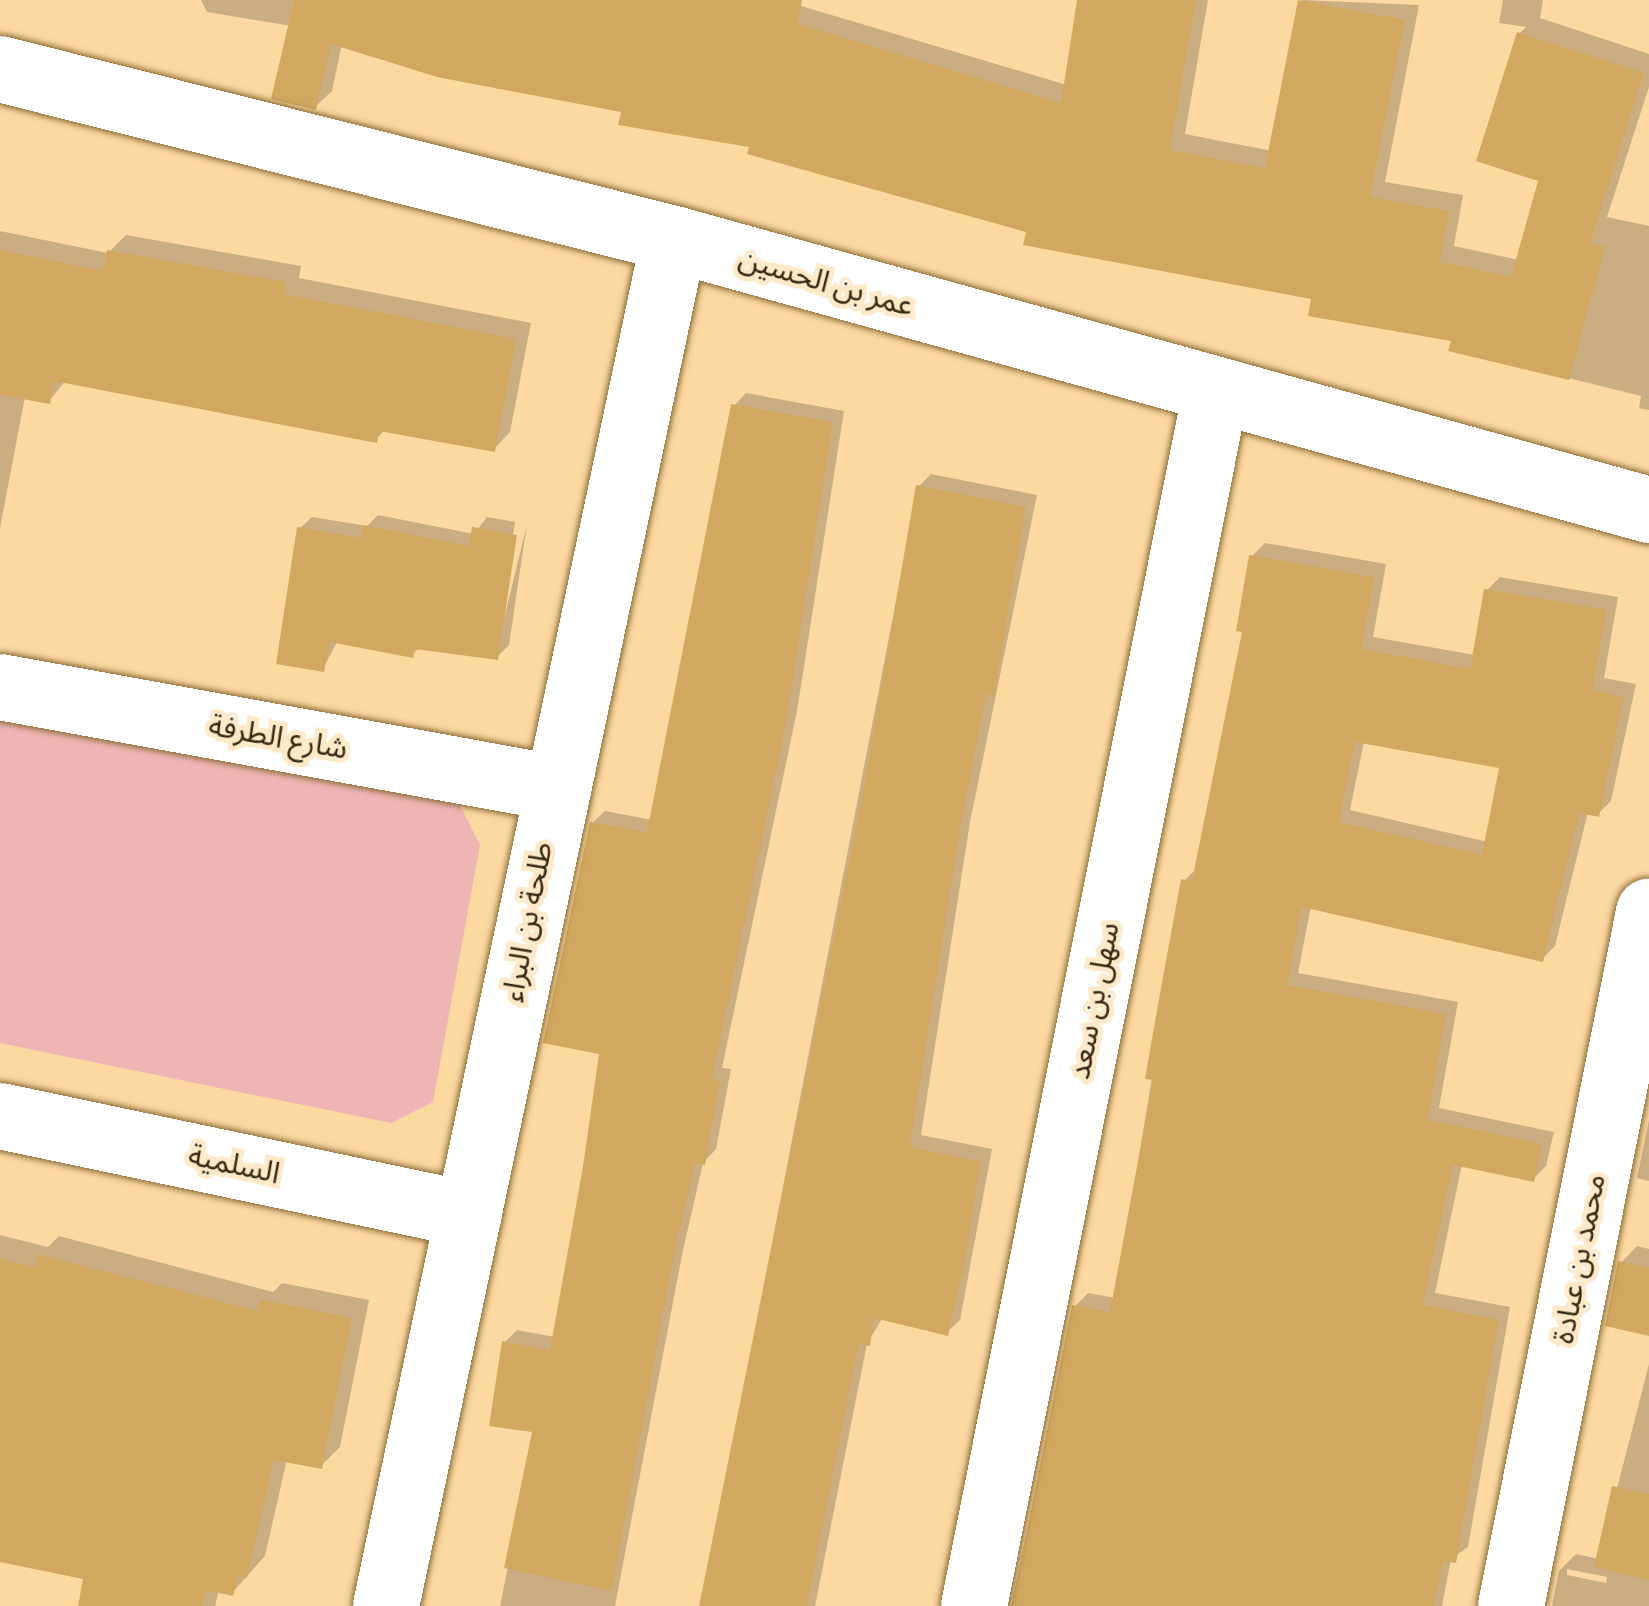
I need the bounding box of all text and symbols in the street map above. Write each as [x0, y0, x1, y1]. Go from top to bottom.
street label: عمر بن الحسين [734, 241, 918, 325]
street label: شارع الطرفة [206, 708, 350, 768]
street label: طلحة بن البراء [495, 839, 561, 1005]
street label: سهل بن سعد [1062, 920, 1128, 1082]
street label: السلمية [185, 1138, 283, 1192]
street label: محمد بن عبادة [1546, 1171, 1614, 1347]

